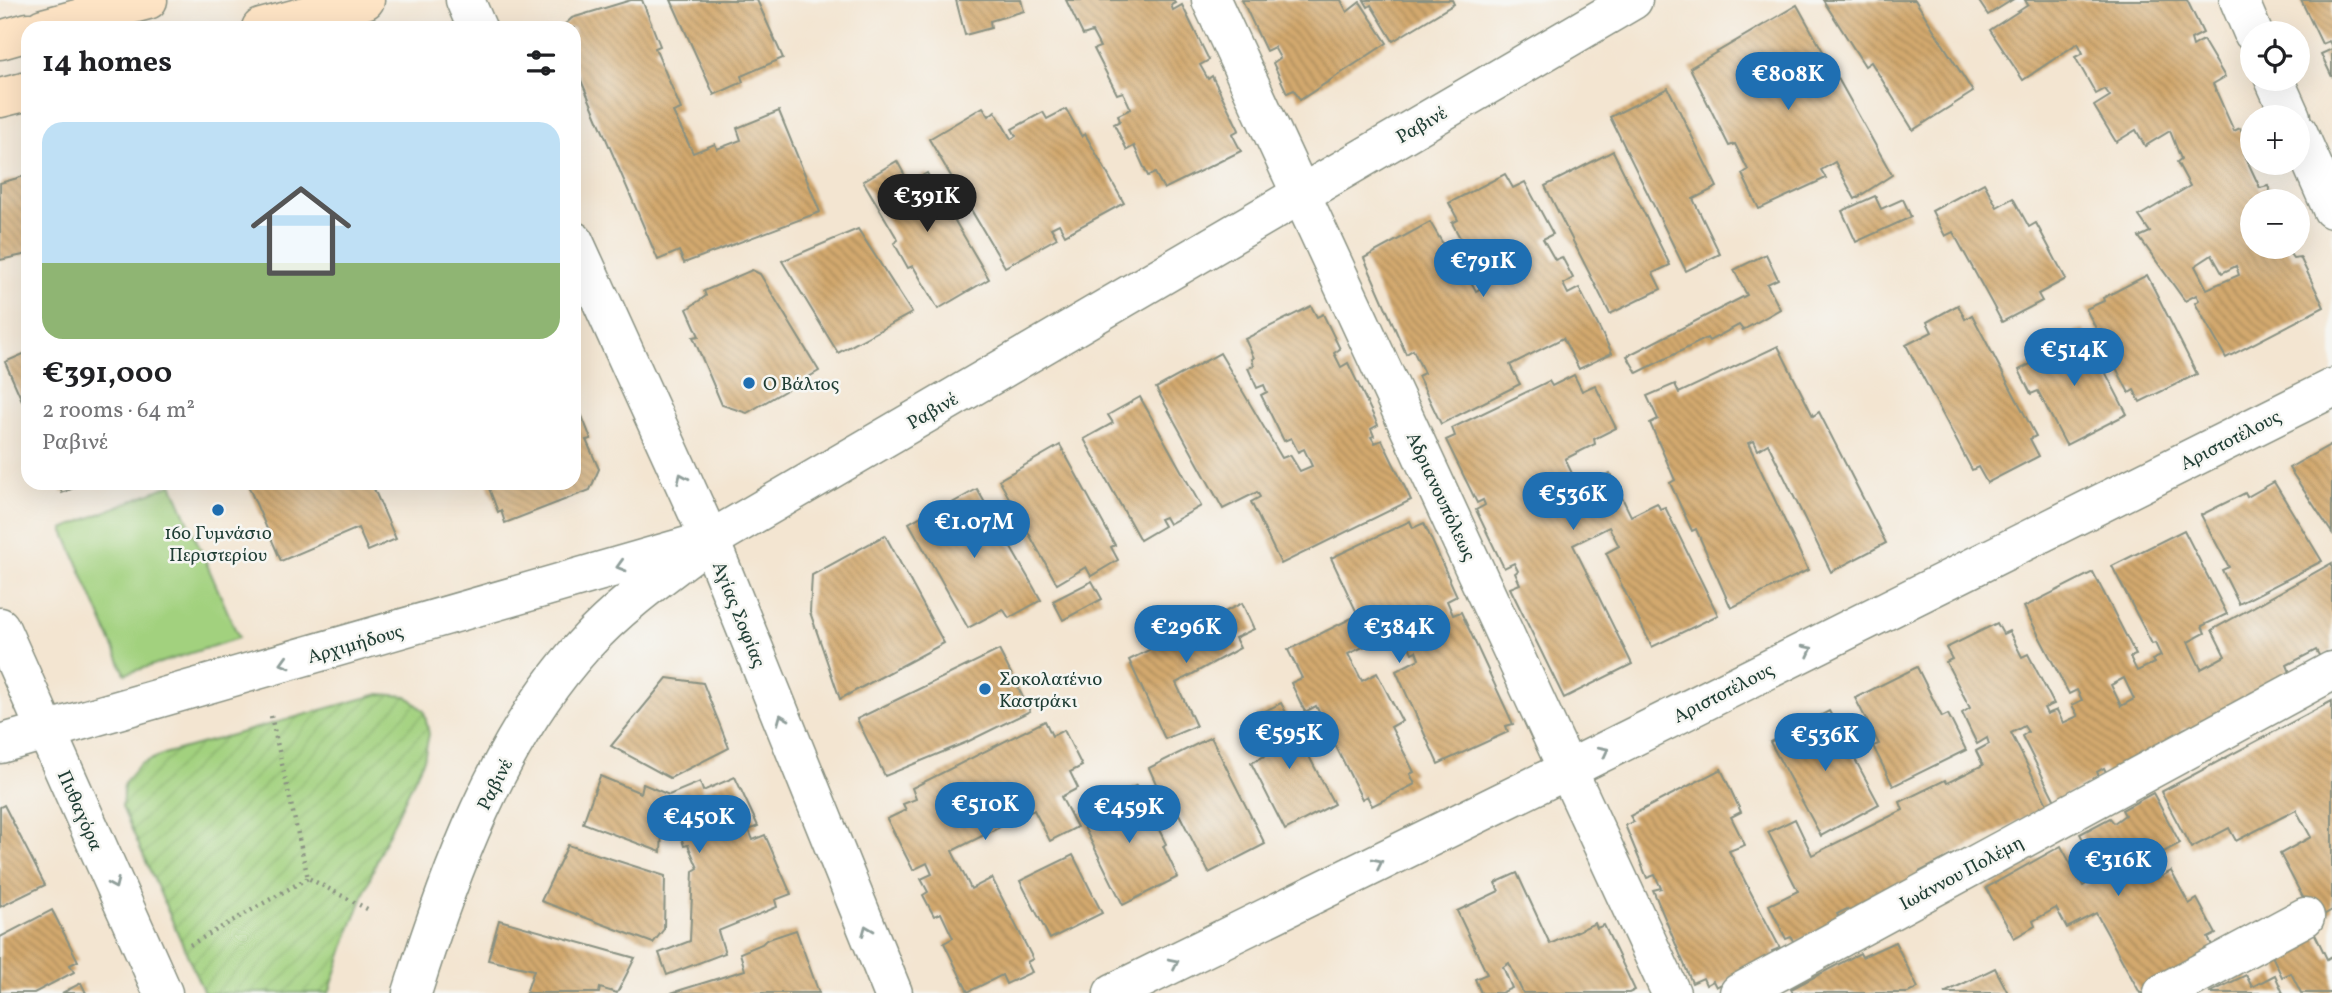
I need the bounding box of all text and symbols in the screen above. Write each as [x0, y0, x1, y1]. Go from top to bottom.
map controls [2240, 21, 2310, 259]
button: locate [2240, 21, 2310, 91]
text: 14 homes [42, 42, 172, 84]
icon: filters [522, 44, 560, 82]
pin: €808K [1739, 52, 1837, 112]
text: €808K [1752, 59, 1824, 91]
street label: Ραβινέ [1392, 101, 1452, 151]
button: + [2240, 105, 2310, 175]
icon: home [238, 168, 364, 294]
pin: €391K [878, 174, 976, 234]
text: €391K [894, 181, 960, 213]
button: − [2240, 189, 2310, 259]
pin: €791K [1434, 240, 1532, 299]
text: €791K [1450, 246, 1516, 278]
pin: €514K [2025, 328, 2123, 388]
text: €514K [2040, 335, 2108, 367]
text: €391,000 [42, 353, 172, 395]
place label: Ο Βάλτος [763, 372, 839, 398]
marker: Ο Βάλτος [741, 375, 757, 391]
street label: Ραβινέ [903, 387, 963, 437]
text: 2 rooms · 64 m² [42, 395, 195, 427]
street label: Αριστοτέλους [2176, 404, 2286, 477]
text: Ραβινέ [42, 427, 108, 459]
street label: Αδριανουπόλεως [1399, 428, 1481, 566]
one-way arrow [676, 472, 690, 485]
pin: €536K [1524, 472, 1622, 532]
text: €536K [1538, 479, 1608, 511]
pin: €1.07M [917, 500, 1031, 560]
marker: 16ο Γυμνάσιο Περιστερίου [210, 502, 226, 518]
text: €1.07M [934, 507, 1014, 539]
place label: 16ο Γυμνάσιο Περιστερίου [164, 521, 272, 569]
one-way arrow [615, 557, 627, 572]
street label: Αγίας Σοφίας [705, 558, 771, 672]
pin: €296K [1137, 606, 1235, 665]
pin: €384K [1350, 606, 1448, 665]
text: €296K [1150, 612, 1222, 644]
text: €384K [1363, 612, 1435, 644]
street label: Αρχιμήδους [305, 619, 406, 671]
one-way arrow [1801, 644, 1813, 658]
one-way arrow [279, 655, 291, 670]
street label: Αριστοτέλους [1669, 657, 1779, 730]
place label: Σοκολατένιο Καστράκι [999, 667, 1102, 715]
marker: Σοκολατένιο Καστράκι [977, 681, 993, 697]
pin: €595K [1240, 712, 1338, 771]
one-way arrow [776, 713, 790, 726]
pin: €536K [1776, 714, 1874, 773]
text: €595K [1255, 718, 1323, 750]
text: €536K [1790, 720, 1860, 752]
one-way arrow [1597, 746, 1609, 760]
street label: Ραβινέ [472, 754, 520, 815]
street label: Πυθαγόρα [50, 766, 109, 856]
pin: €510K [936, 782, 1034, 842]
pin: €459K [1080, 786, 1178, 845]
text: €510K [951, 789, 1019, 821]
text: €459K [1094, 792, 1164, 824]
pin: €450K [650, 796, 748, 855]
text: €450K [663, 802, 735, 834]
street label: Ιωάννου Πολέμη [1895, 830, 2029, 917]
pin: €316K [2069, 838, 2167, 898]
text: €316K [2084, 845, 2152, 877]
one-way arrow [1371, 857, 1383, 871]
one-way arrow [106, 877, 120, 889]
one-way arrow [862, 924, 876, 936]
one-way arrow [1167, 957, 1179, 971]

